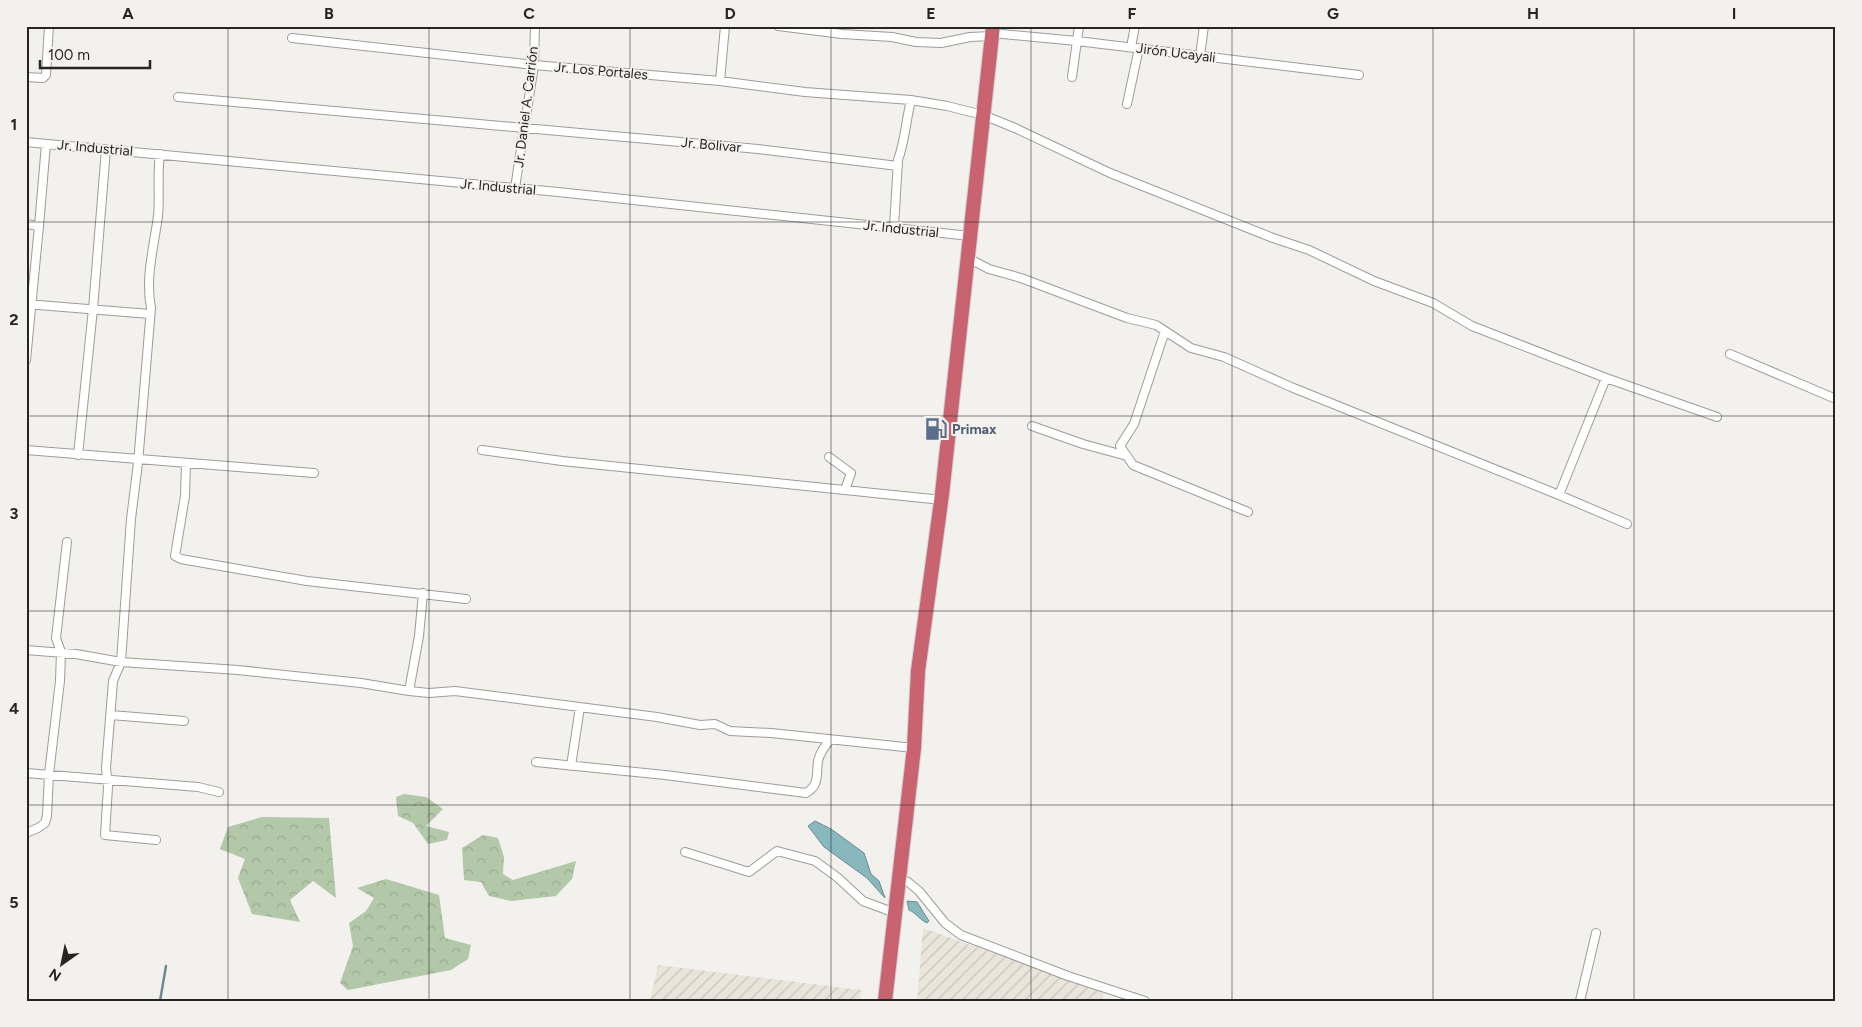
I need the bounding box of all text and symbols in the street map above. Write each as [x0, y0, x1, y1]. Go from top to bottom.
text: A [122, 4, 134, 23]
text: B [324, 4, 334, 23]
text: C [523, 4, 535, 23]
text: D [724, 4, 736, 23]
text: E [926, 4, 936, 23]
text: F [1128, 4, 1137, 23]
text: G [1327, 4, 1339, 23]
text: H [1527, 4, 1539, 23]
text: I [1732, 4, 1736, 23]
scale bar [40, 38, 150, 70]
street label: Jirón Ucayali [1135, 40, 1217, 66]
street label: Jr. Daniel A. Carrión [510, 45, 542, 169]
text: 100 m [48, 46, 90, 64]
street label: Jr. Los Portales [553, 58, 649, 84]
text: 1 [11, 115, 17, 134]
street label: Jr. Bolivar [680, 134, 742, 156]
street label: Jr. Industrial [56, 136, 134, 160]
street label: Jr. Industrial [459, 175, 537, 199]
street label: Jr. Industrial [862, 217, 940, 241]
text: 2 [9, 310, 19, 329]
fuel station icon: Primax [923, 416, 949, 442]
place label: Primax [952, 421, 997, 438]
text: 3 [10, 504, 19, 523]
text: 4 [9, 699, 19, 718]
text: 5 [9, 893, 19, 912]
north arrow [38, 940, 88, 990]
text: N [46, 964, 64, 985]

